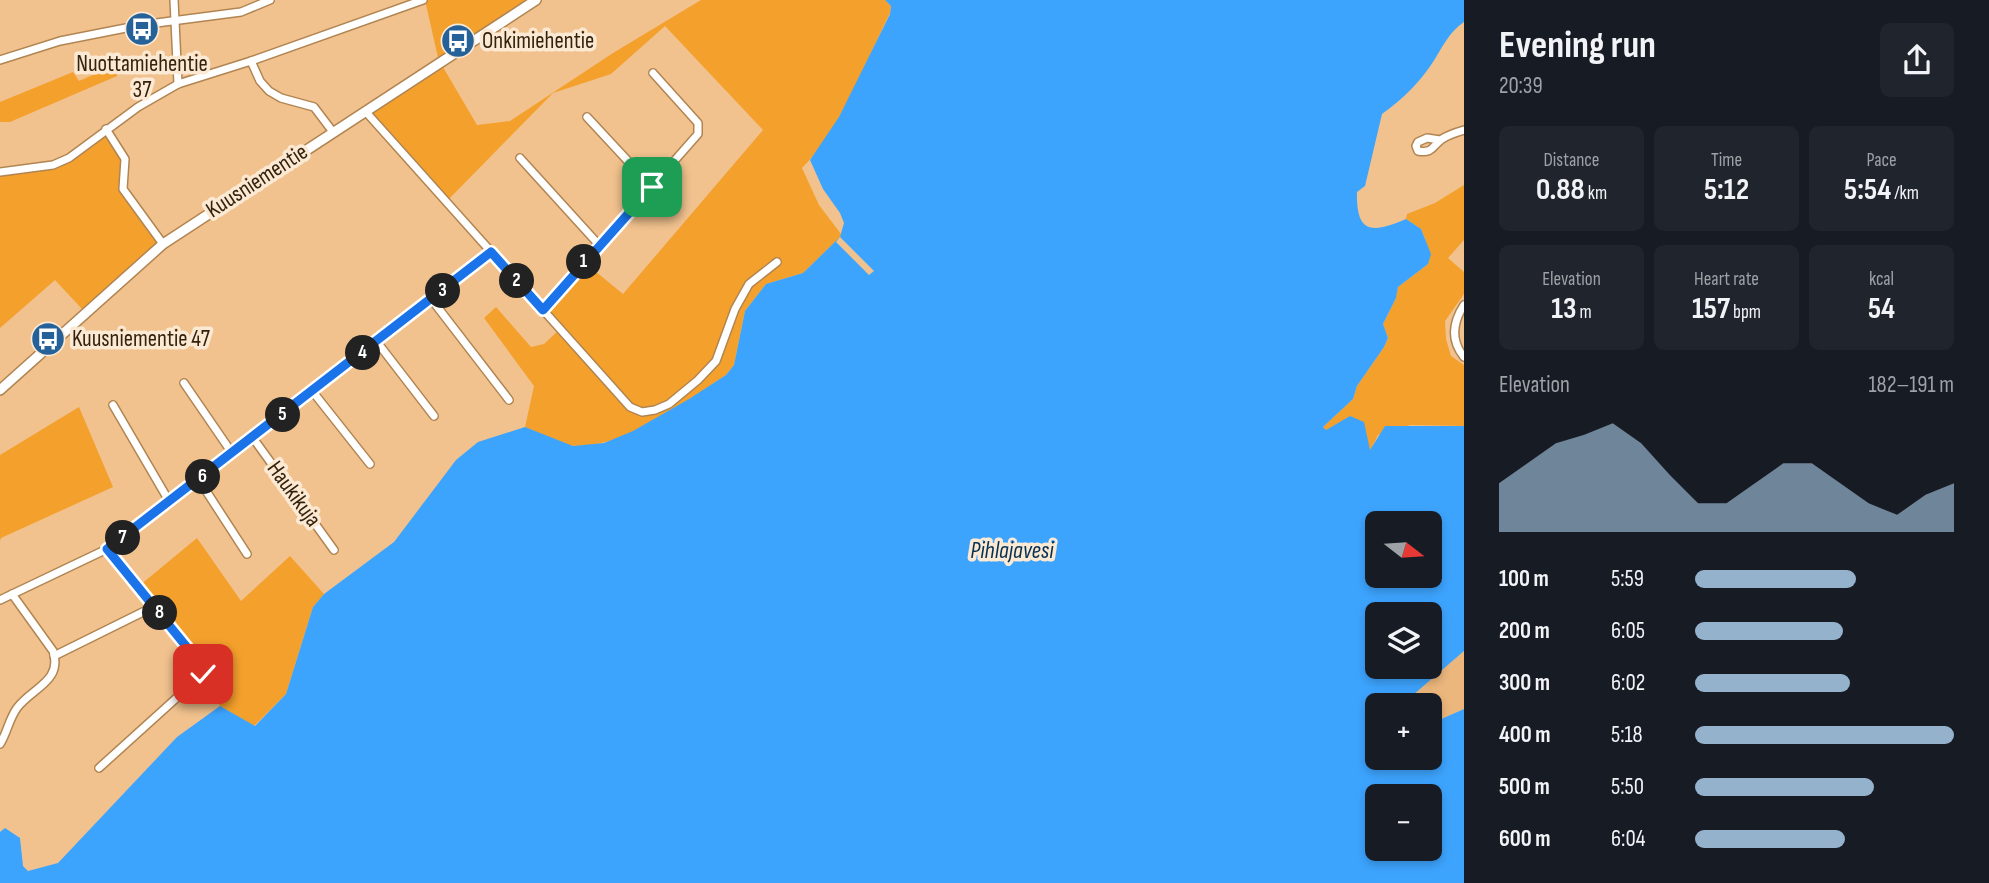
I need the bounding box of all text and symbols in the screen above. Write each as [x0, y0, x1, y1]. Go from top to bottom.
bus stop icon: Nuottamiehentie 37 [123, 10, 161, 48]
bus stop icon: Onkimiehentie [439, 22, 477, 60]
text: Evening run [1499, 23, 1656, 68]
button: share [1880, 23, 1954, 97]
place label: Onkimiehentie [482, 27, 594, 55]
place label: Nuottamiehentie 37 [76, 50, 208, 104]
text: 20:39 [1499, 72, 1543, 100]
street label: Kuusniementie [201, 138, 313, 224]
text: Distance [1543, 149, 1600, 172]
text: Time [1711, 149, 1742, 172]
text: Pace [1866, 149, 1897, 172]
pin [622, 157, 682, 217]
icon: arrive [633, 168, 671, 206]
text: 0.88 [1536, 172, 1585, 208]
text: 5:12 [1704, 172, 1749, 208]
text: 5:54 [1844, 172, 1891, 208]
text: km [1585, 182, 1607, 205]
text: /km [1891, 182, 1919, 205]
pin: 1 [566, 244, 602, 280]
text: 1 [580, 250, 587, 273]
pin: 2 [500, 264, 534, 298]
text: Elevation [1542, 268, 1601, 291]
text: Heart rate [1694, 268, 1759, 291]
text: kcal [1869, 268, 1894, 291]
text: 2 [512, 269, 521, 292]
pin: 3 [426, 274, 460, 308]
text: 3 [438, 279, 447, 302]
text: 13 [1551, 291, 1576, 327]
text: 157 [1692, 291, 1730, 327]
text: 54 [1868, 291, 1895, 327]
text: m [1576, 301, 1592, 324]
text: bpm [1730, 301, 1761, 324]
bus stop icon: Kuusniementie 47 [29, 320, 67, 358]
place label: Kuusniementie 47 [72, 325, 210, 353]
pin: 4 [346, 336, 380, 370]
text: 4 [358, 341, 367, 364]
text: Elevation [1499, 371, 1570, 399]
text: 182–191 m [1869, 371, 1954, 399]
pin: 5 [266, 398, 300, 432]
text: 5 [278, 403, 287, 426]
street label: Haukikuja [261, 456, 327, 532]
pin: 6 [186, 460, 220, 494]
text: 6 [198, 465, 207, 488]
north arrow [1365, 511, 1442, 588]
map controls [1365, 511, 1442, 861]
pin: 7 [106, 520, 140, 556]
text: 7 [118, 526, 127, 549]
water label: Pihlajavesi [970, 536, 1054, 565]
text: 100 m [1499, 565, 1549, 593]
text: 5:59 [1611, 565, 1644, 593]
pin: 8 [142, 596, 178, 630]
text: 8 [155, 601, 164, 624]
button: layers [1365, 602, 1442, 679]
text: 200 m [1499, 617, 1550, 645]
text: 6:05 [1611, 617, 1645, 645]
pin [173, 644, 233, 704]
icon: check [184, 655, 222, 693]
text: 300 m [1499, 669, 1550, 697]
text: 6:02 [1611, 669, 1645, 697]
button: + [1365, 693, 1442, 770]
text: 400 m [1499, 721, 1550, 749]
text: 5:18 [1611, 721, 1643, 749]
text: 500 m [1499, 773, 1550, 801]
text: 5:50 [1611, 773, 1644, 801]
button: − [1365, 784, 1442, 861]
text: 600 m [1499, 825, 1551, 853]
text: 6:04 [1611, 825, 1645, 853]

